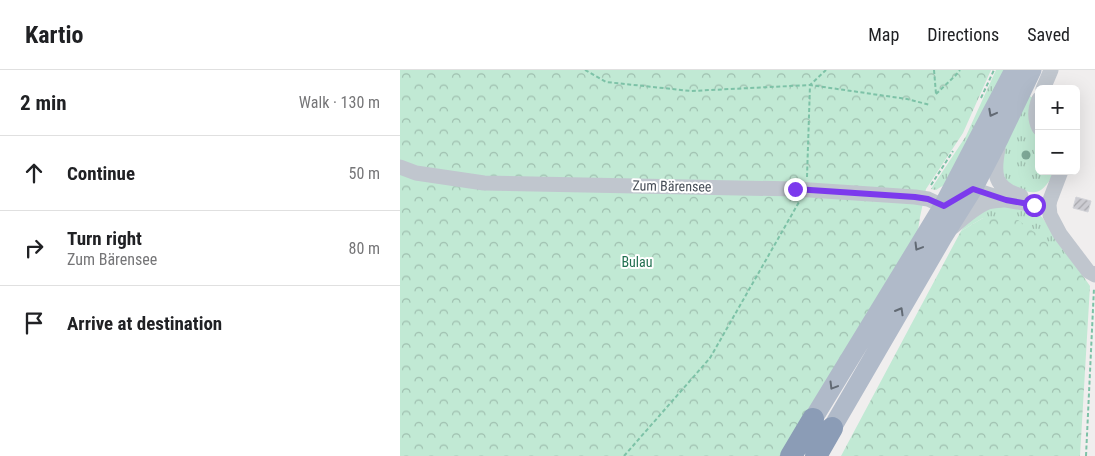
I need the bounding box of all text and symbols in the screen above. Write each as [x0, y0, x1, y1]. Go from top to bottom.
text: Kartio [25, 21, 83, 49]
text: Map [868, 24, 899, 45]
text: Directions [927, 24, 999, 45]
text: Saved [1027, 24, 1070, 45]
map controls [1035, 85, 1080, 175]
button: + [1035, 85, 1080, 130]
text: 2 min [20, 91, 67, 115]
text: Walk · 130 m [299, 93, 380, 112]
one-way arrow [988, 108, 998, 117]
button: − [1035, 130, 1080, 175]
icon: ahead [20, 159, 48, 187]
text: Continue [67, 162, 135, 185]
text: 50 m [348, 164, 380, 183]
street label: Zum Bärensee [632, 177, 712, 195]
route end [784, 178, 807, 201]
route start [1023, 194, 1046, 217]
text: Turn right [67, 227, 142, 250]
icon: right [20, 234, 48, 262]
text: 80 m [348, 239, 380, 258]
one-way arrow [915, 242, 925, 251]
text: Zum Bärensee [67, 250, 157, 269]
park label: Bulau [621, 254, 653, 270]
one-way arrow [894, 307, 904, 316]
icon: arrive [20, 309, 48, 337]
text: Arrive at destination [67, 312, 222, 335]
one-way arrow [830, 380, 840, 389]

